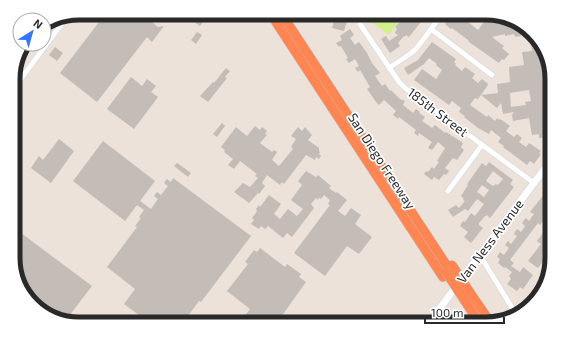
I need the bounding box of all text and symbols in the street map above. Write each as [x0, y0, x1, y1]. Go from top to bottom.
north arrow [12, 12, 52, 52]
text: N [31, 16, 45, 31]
street label: 185th Street [405, 84, 471, 140]
street label: San Diego Freeway [345, 110, 419, 212]
street label: Van Ness Avenue [453, 196, 527, 286]
scale bar [425, 299, 504, 325]
text: 100 m [431, 305, 463, 319]

